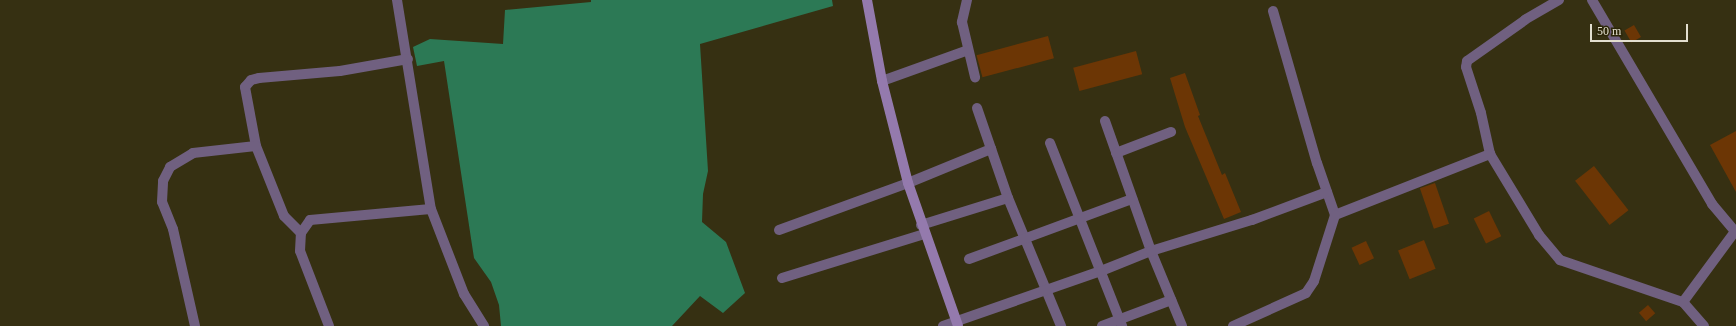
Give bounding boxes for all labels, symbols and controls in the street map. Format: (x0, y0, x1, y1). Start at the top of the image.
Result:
scale bar (1592, 16, 1690, 42)
text: 50 m (1597, 24, 1621, 38)

